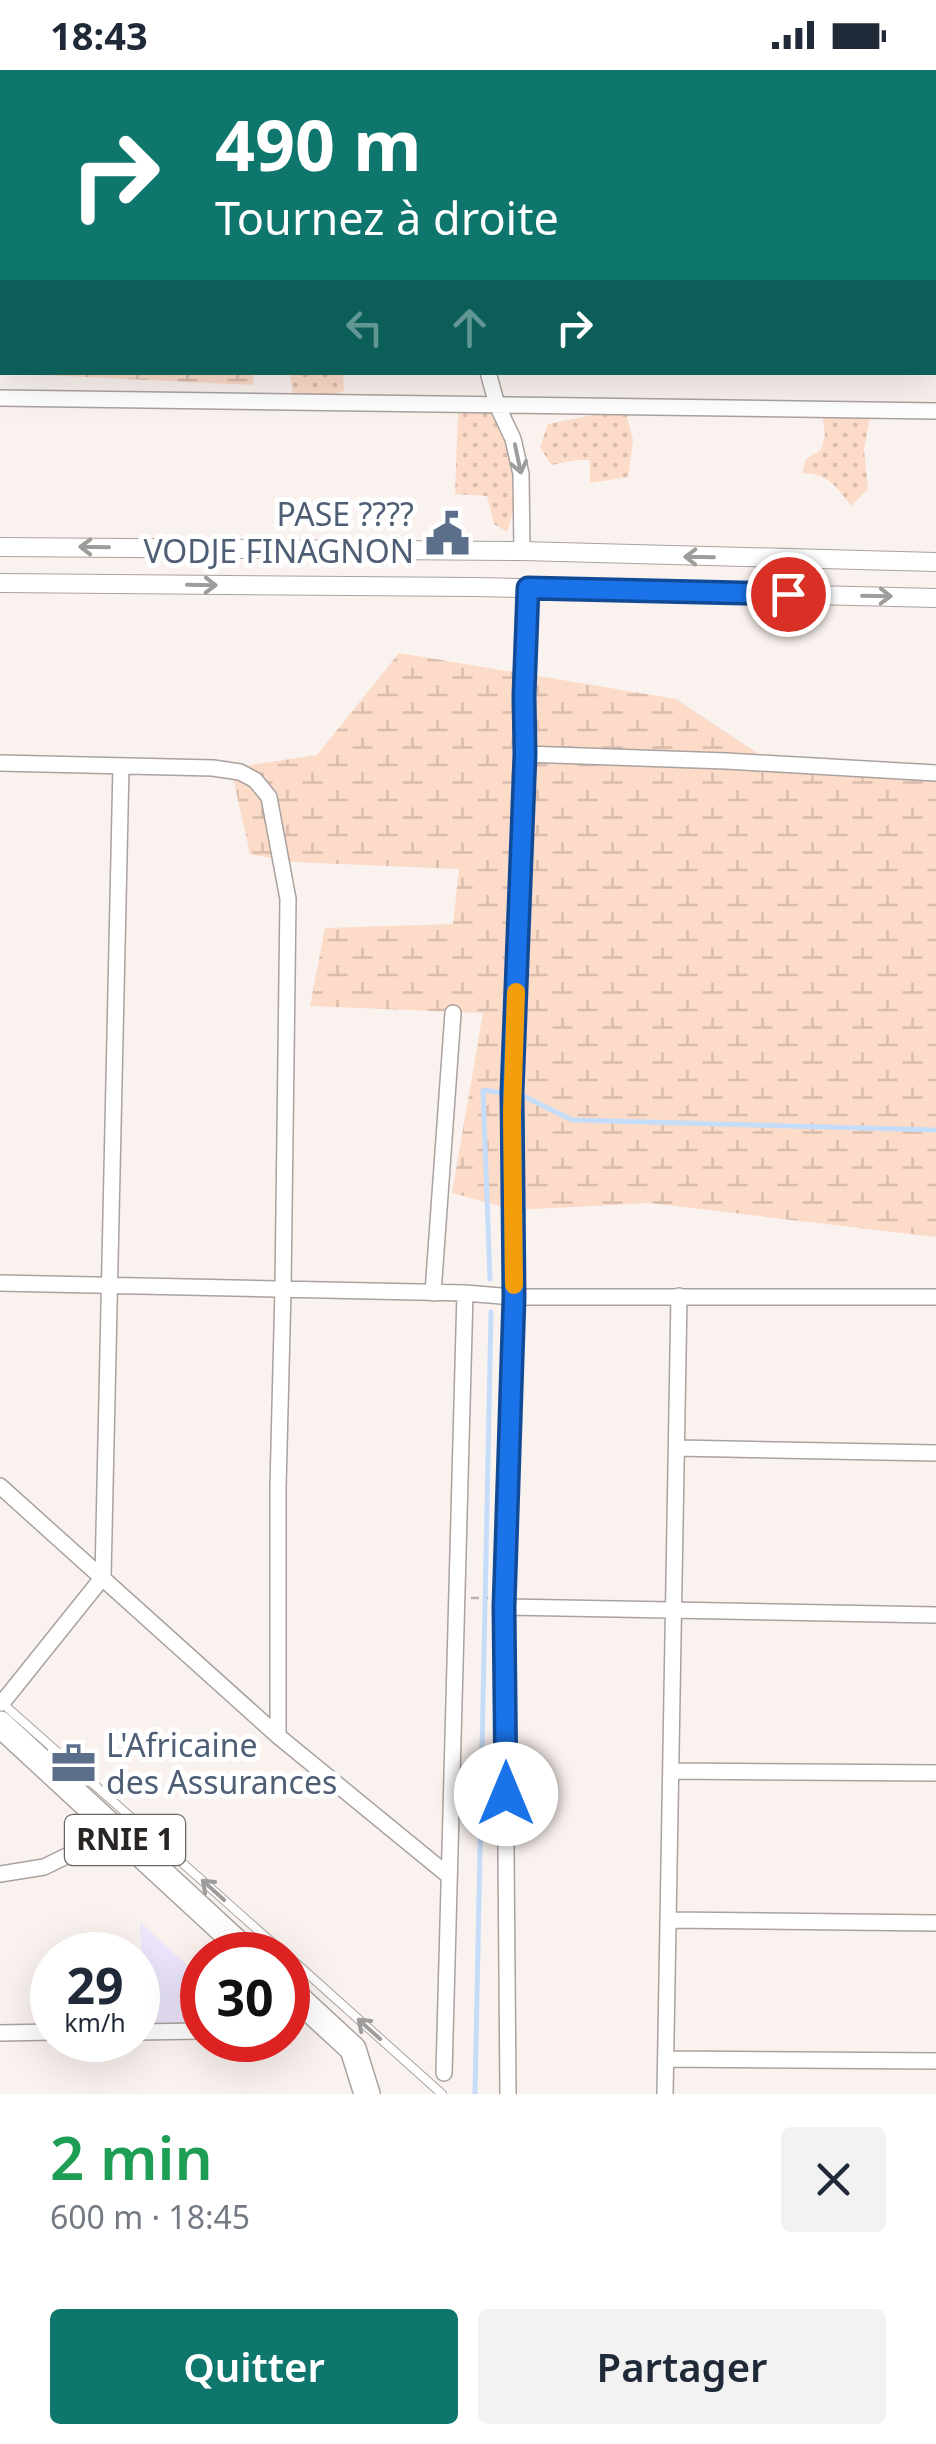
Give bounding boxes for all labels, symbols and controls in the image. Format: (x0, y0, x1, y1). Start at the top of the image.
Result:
text: 18:43 (50, 9, 148, 61)
text: 490 m (215, 96, 422, 192)
icon: right (50, 110, 180, 240)
text: Tournez à droite (215, 187, 559, 248)
icon: left (337, 300, 392, 355)
icon: ahead (442, 300, 497, 355)
icon: right (547, 300, 602, 355)
one-way arrow (509, 443, 528, 475)
place label: PASE ???? VODJE FINAGNON (143, 492, 414, 572)
public building icon: PASE ???? VODJE FINAGNON (423, 509, 471, 557)
one-way arrow (78, 538, 110, 557)
one-way arrow (683, 547, 715, 566)
pin (746, 552, 831, 637)
icon: arrive (761, 567, 816, 622)
one-way arrow (186, 576, 218, 594)
one-way arrow (861, 587, 893, 606)
place label: L'Africaine des Assurances (106, 1723, 337, 1803)
office icon: L'Africaine des Assurances (49, 1740, 97, 1788)
position arrow (454, 1742, 558, 1846)
road number: RNIE 1 (65, 1815, 185, 1865)
one-way arrow (201, 1879, 226, 1902)
speed limit sign: 30 (180, 1932, 310, 2062)
text: 29 (66, 1951, 124, 2019)
text: km/h (64, 2005, 126, 2039)
one-way arrow (357, 2019, 383, 2041)
text: 2 min (50, 2116, 213, 2198)
button: close (781, 2127, 886, 2232)
text: 600 m · 18:45 (50, 2195, 250, 2238)
button: Quitter (50, 2309, 458, 2424)
button: Partager (478, 2309, 886, 2424)

